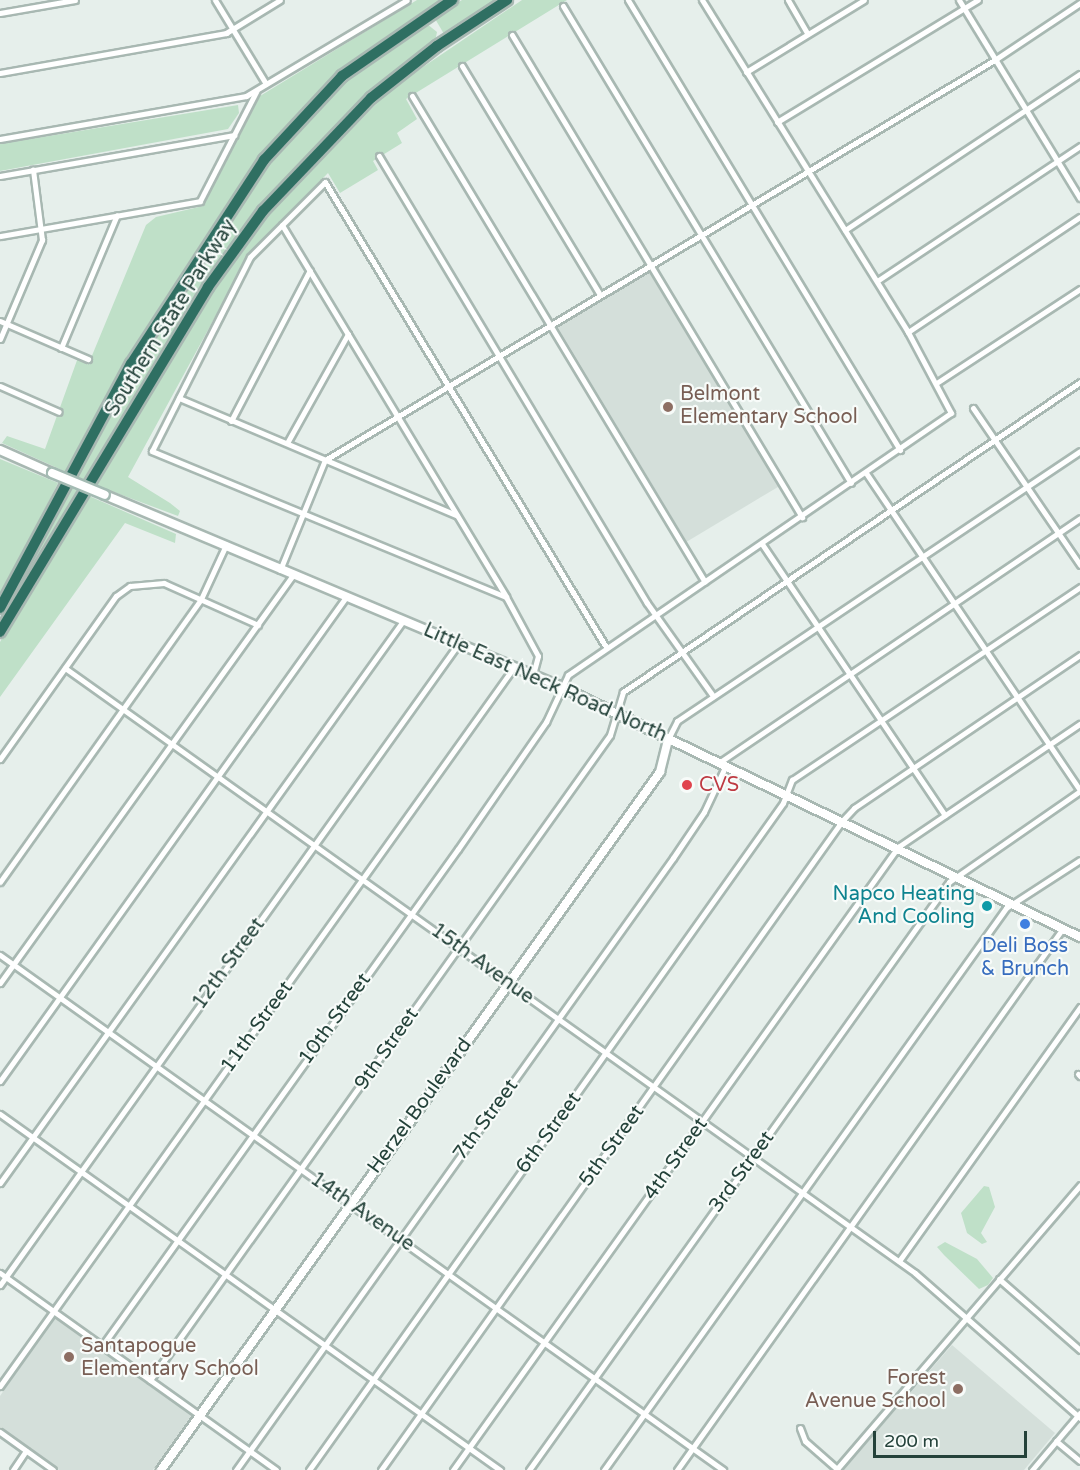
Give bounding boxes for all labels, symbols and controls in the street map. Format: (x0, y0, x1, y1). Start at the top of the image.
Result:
street label: Southern State Parkway (101, 215, 241, 421)
place label: Belmont Elementary School (680, 383, 858, 430)
marker: Belmont Elementary School (661, 400, 675, 414)
street label: Little East Neck Road North (419, 618, 671, 748)
place label: CVS (699, 773, 739, 797)
marker: CVS (680, 778, 694, 792)
place label: Napco Heating And Cooling (833, 882, 975, 929)
marker: Napco Heating And Cooling (980, 899, 994, 913)
street label: 12th Street (188, 914, 270, 1014)
marker: Deli Boss & Brunch (1018, 917, 1032, 931)
street label: 15th Avenue (426, 919, 538, 1009)
place label: Deli Boss & Brunch (981, 934, 1069, 981)
street label: 10th Street (294, 969, 376, 1069)
street label: 11th Street (216, 977, 298, 1077)
street label: 9th Street (350, 1003, 424, 1095)
street label: Herzel Boulevard (363, 1034, 477, 1178)
street label: 7th Street (448, 1075, 524, 1165)
street label: 6th Street (511, 1088, 587, 1178)
street label: 5th Street (574, 1101, 650, 1191)
street label: 4th Street (639, 1113, 713, 1205)
street label: 3rd Street (704, 1127, 780, 1217)
street label: 14th Avenue (305, 1167, 419, 1257)
place label: Santapogue Elementary School (81, 1334, 259, 1381)
marker: Santapogue Elementary School (62, 1350, 76, 1364)
place label: Forest Avenue School (805, 1366, 946, 1413)
marker: Forest Avenue School (951, 1382, 965, 1396)
scale bar (876, 1419, 1030, 1457)
text: 200 m (884, 1430, 939, 1452)

